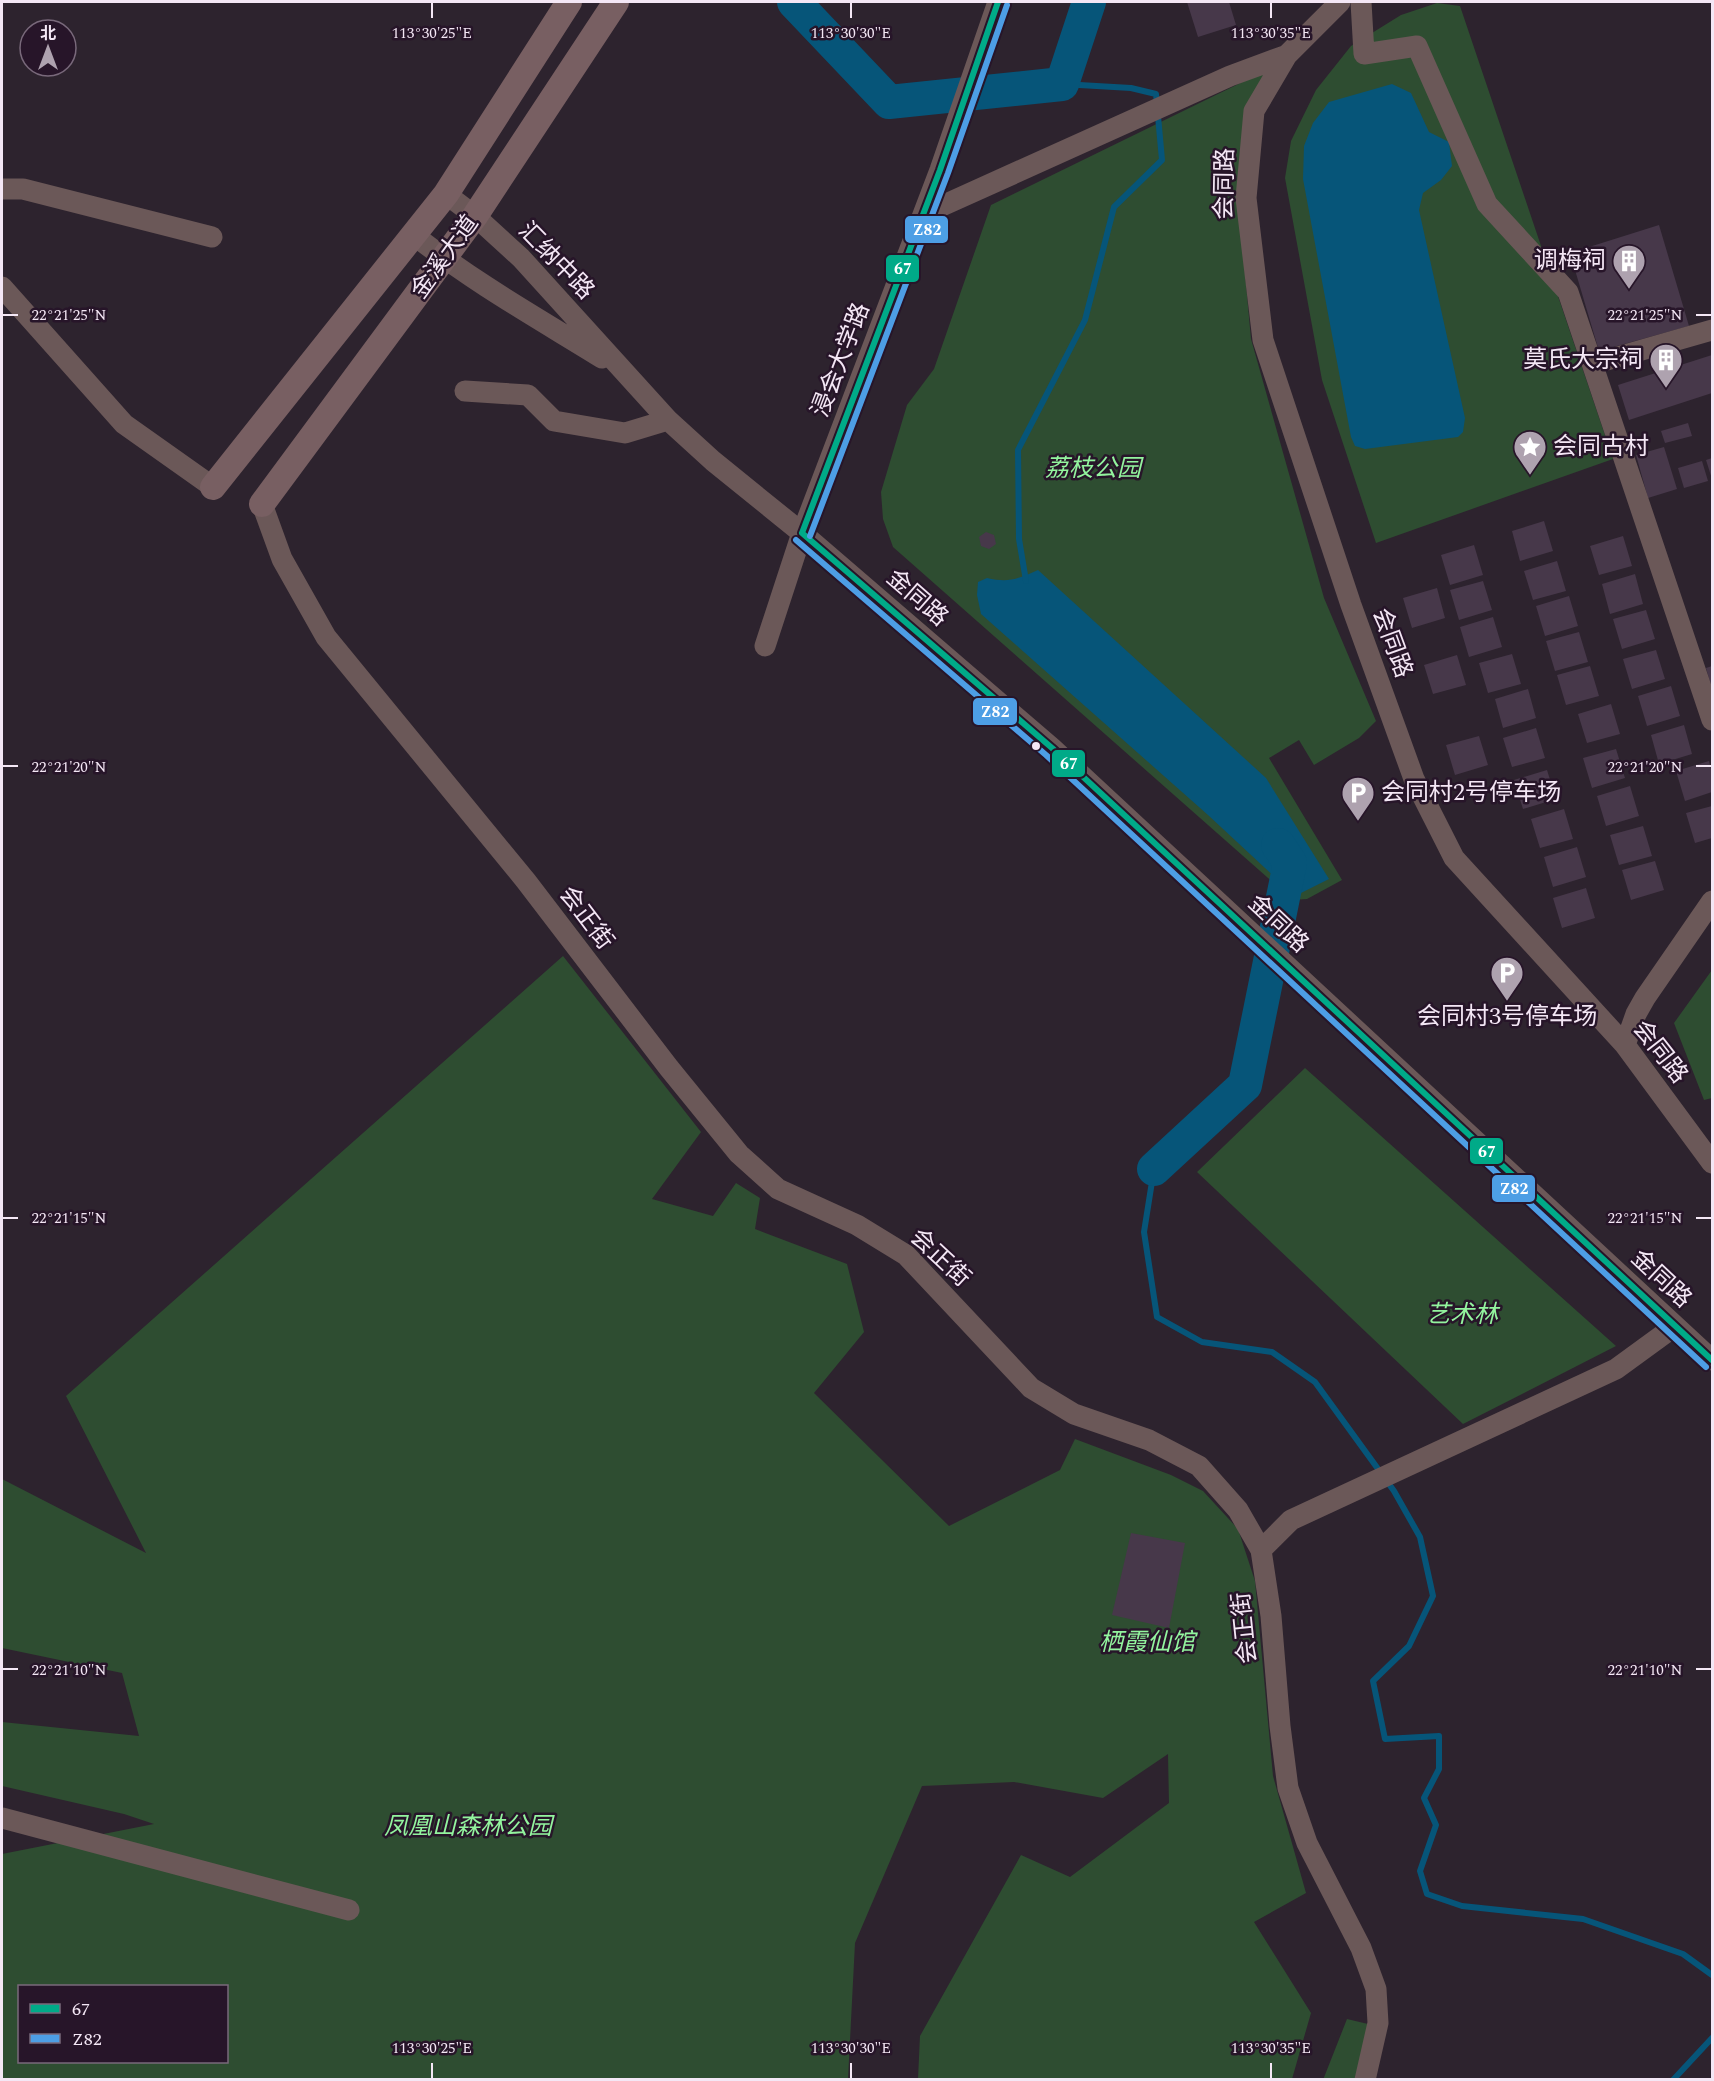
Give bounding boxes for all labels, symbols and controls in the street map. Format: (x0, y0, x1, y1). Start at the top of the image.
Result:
north arrow (18, 18, 78, 78)
text: 北 (40, 22, 56, 46)
text: 113°30'25"E (392, 22, 472, 45)
text: 113°30'30"E (811, 22, 891, 45)
text: 113°30'35"E (1231, 22, 1311, 45)
street label: 会同路 (1206, 148, 1244, 220)
street label: 金溪大道 (402, 208, 488, 306)
street label: 汇纳中路 (510, 214, 602, 308)
line badge: Z82 (904, 215, 949, 244)
text: Z82 (912, 218, 942, 242)
place label: 调梅祠 (1534, 243, 1606, 279)
building icon: 调梅祠 (1611, 243, 1647, 290)
line badge: 67 (885, 254, 920, 283)
text: 67 (894, 257, 912, 281)
street label: 浸会大学路 (803, 298, 879, 422)
text: 22°21'25"N (32, 304, 107, 327)
text: 22°21'25"N (1608, 304, 1683, 327)
place label: 莫氏大宗祠 (1523, 342, 1643, 378)
building icon: 莫氏大宗祠 (1648, 342, 1684, 389)
place icon: 会同古村 (1512, 429, 1548, 476)
place label: 会同古村 (1553, 429, 1649, 465)
park label: 荔枝公园 (1045, 451, 1144, 487)
street label: 金同路 (878, 561, 956, 635)
street label: 会同路 (1363, 603, 1421, 683)
line badge: Z82 (972, 697, 1018, 726)
text: Z82 (980, 700, 1010, 724)
unlabelled marker (1030, 740, 1042, 752)
line badge: 67 (1051, 749, 1086, 778)
text: 67 (1060, 752, 1078, 776)
text: 22°21'20"N (32, 756, 107, 779)
text: 22°21'20"N (1608, 756, 1683, 779)
parking icon: 会同村2号停车场 (1340, 775, 1376, 822)
place label: 会同村2号停车场 (1381, 775, 1561, 811)
street label: 会正街 (550, 878, 622, 958)
street label: 金同路 (1239, 886, 1317, 962)
parking icon: 会同村3号停车场 (1489, 955, 1525, 1002)
place label: 会同村3号停车场 (1417, 999, 1597, 1035)
street label: 会同路 (1624, 1013, 1696, 1091)
line badge: 67 (1469, 1137, 1504, 1165)
text: 67 (1478, 1140, 1496, 1164)
line badge: Z82 (1491, 1174, 1536, 1203)
text: Z82 (1499, 1177, 1529, 1201)
text: 22°21'15"N (32, 1207, 107, 1230)
text: 22°21'15"N (1608, 1207, 1683, 1230)
street label: 会正街 (901, 1220, 979, 1296)
street label: 金同路 (1622, 1241, 1700, 1317)
park label: 艺术林 (1426, 1297, 1501, 1333)
street label: 会正街 (1223, 1590, 1267, 1666)
park label: 栖霞仙馆 (1099, 1625, 1198, 1661)
text: 22°21'10"N (32, 1659, 107, 1682)
text: 22°21'10"N (1608, 1659, 1683, 1682)
park label: 凤凰山森林公园 (384, 1809, 555, 1845)
legend (18, 1985, 228, 2063)
text: 67 (72, 1996, 90, 2023)
text: Z82 (72, 2026, 102, 2053)
text: 113°30'25"E (392, 2037, 472, 2060)
text: 113°30'30"E (811, 2037, 891, 2060)
text: 113°30'35"E (1231, 2037, 1311, 2060)

